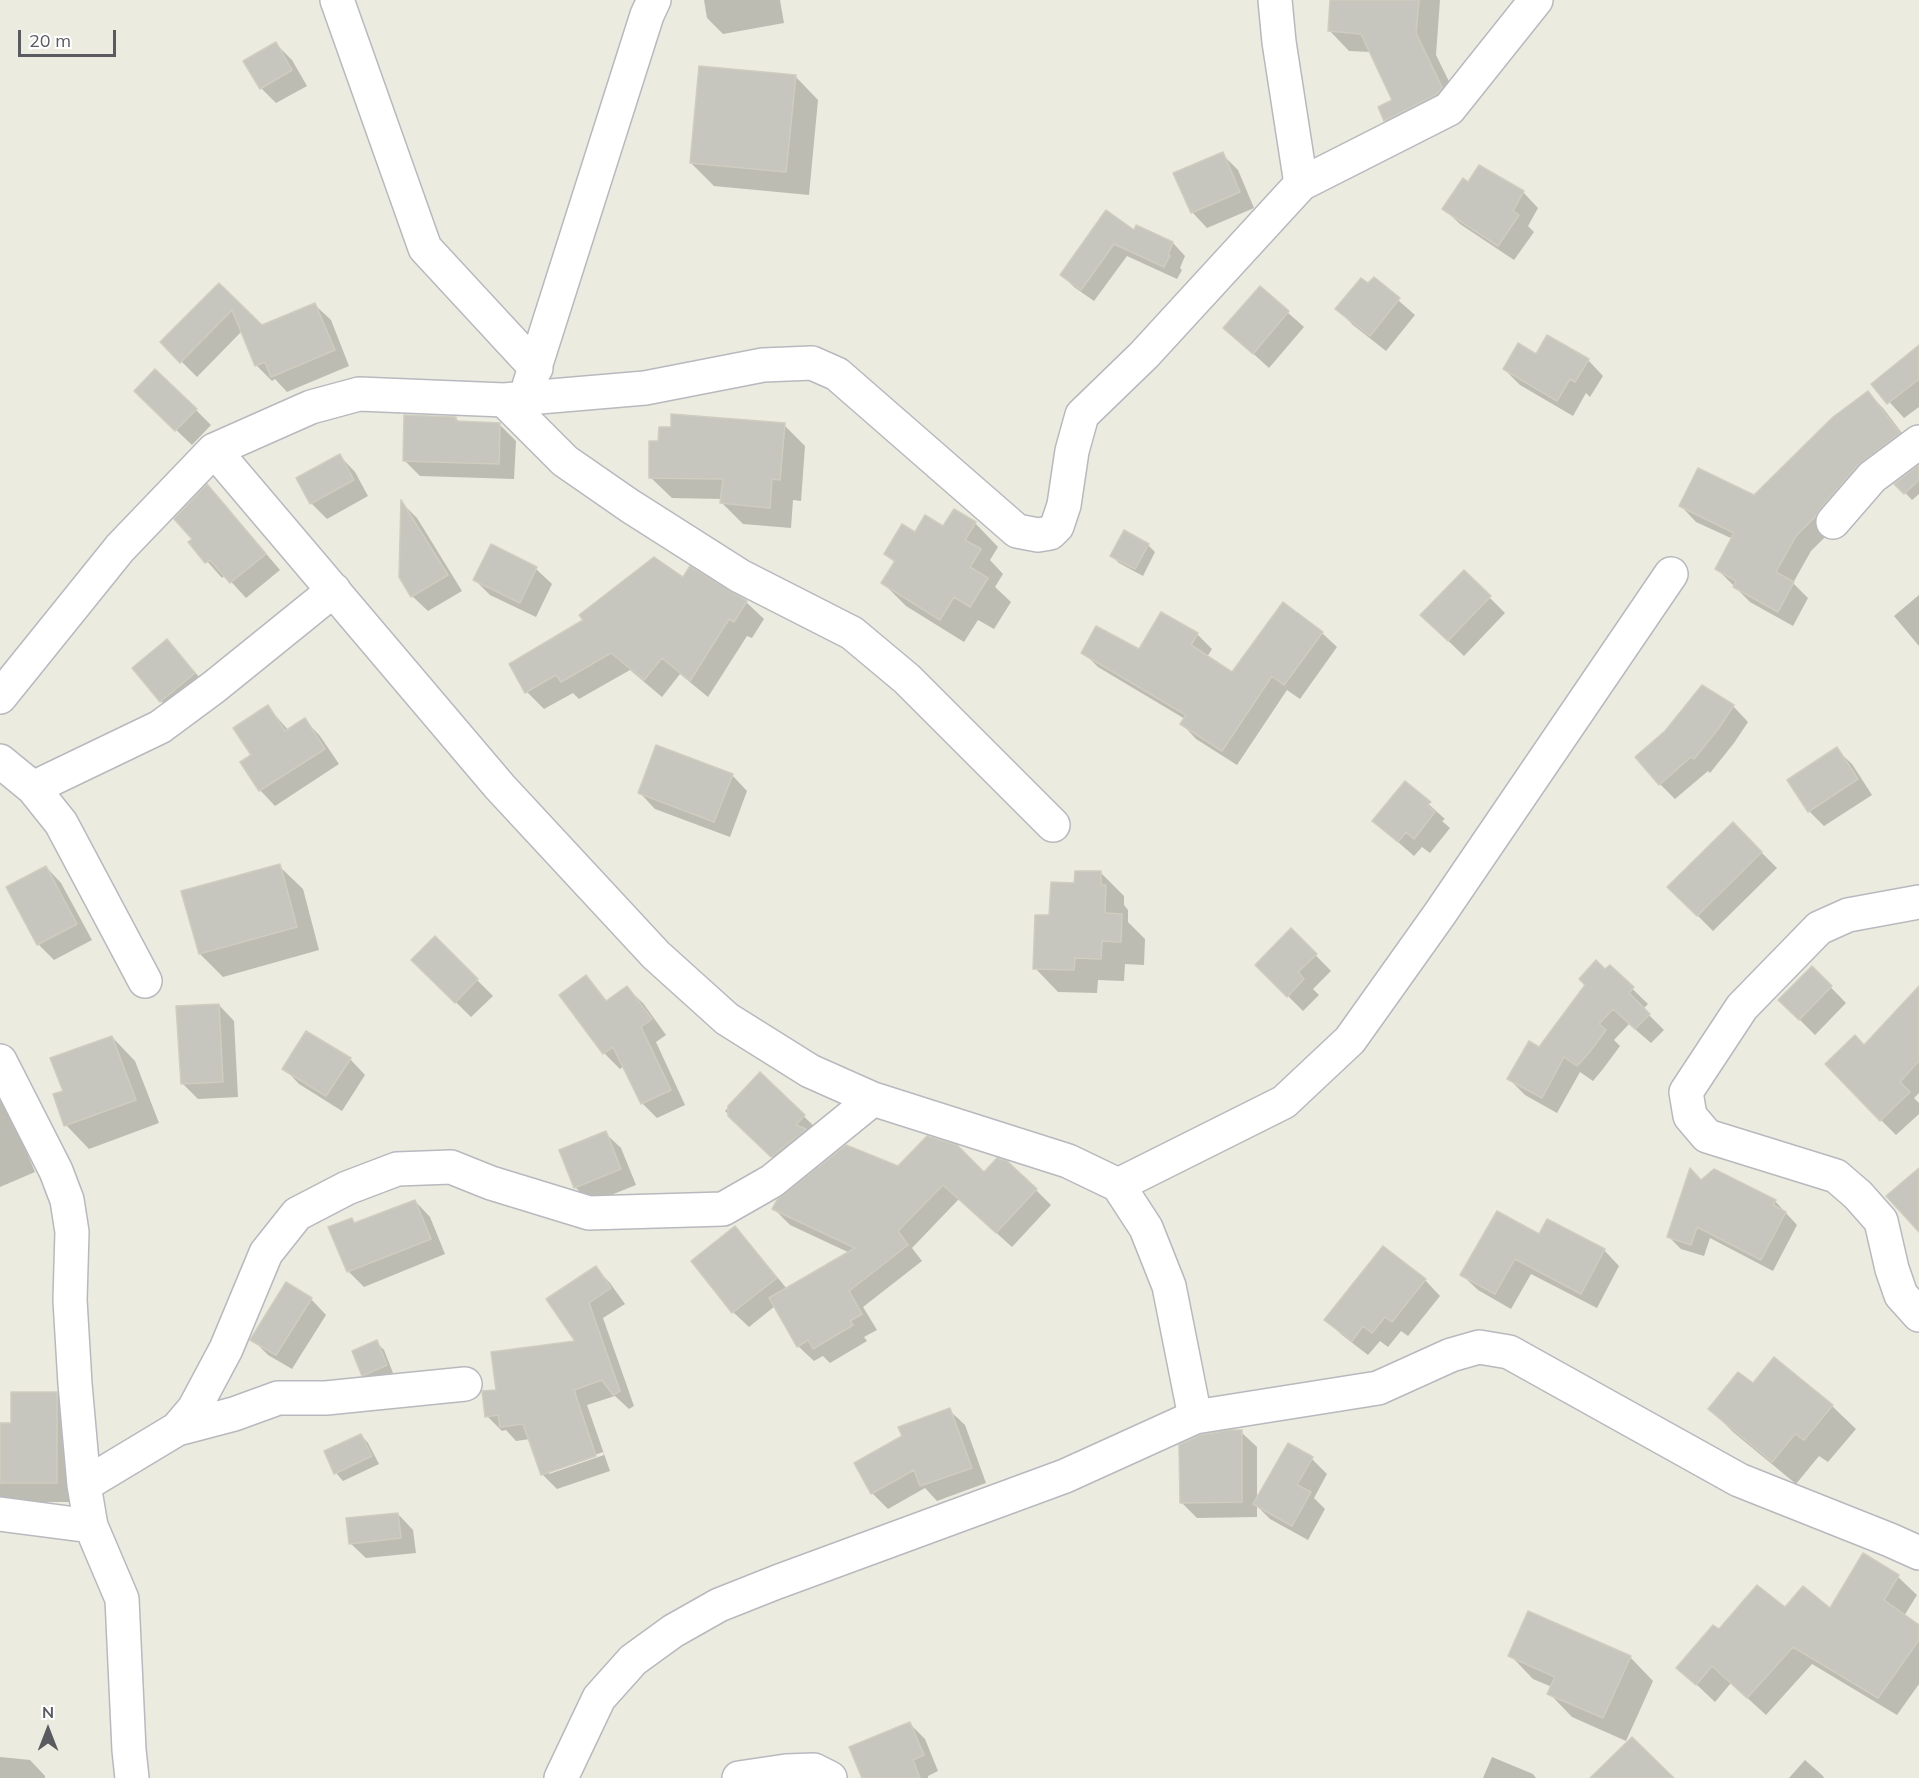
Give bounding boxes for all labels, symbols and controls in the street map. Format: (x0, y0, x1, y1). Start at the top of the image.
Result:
scale bar (21, 18, 118, 56)
text: 20 m (29, 29, 71, 52)
north arrow (18, 1700, 78, 1760)
text: N (42, 1702, 54, 1722)

